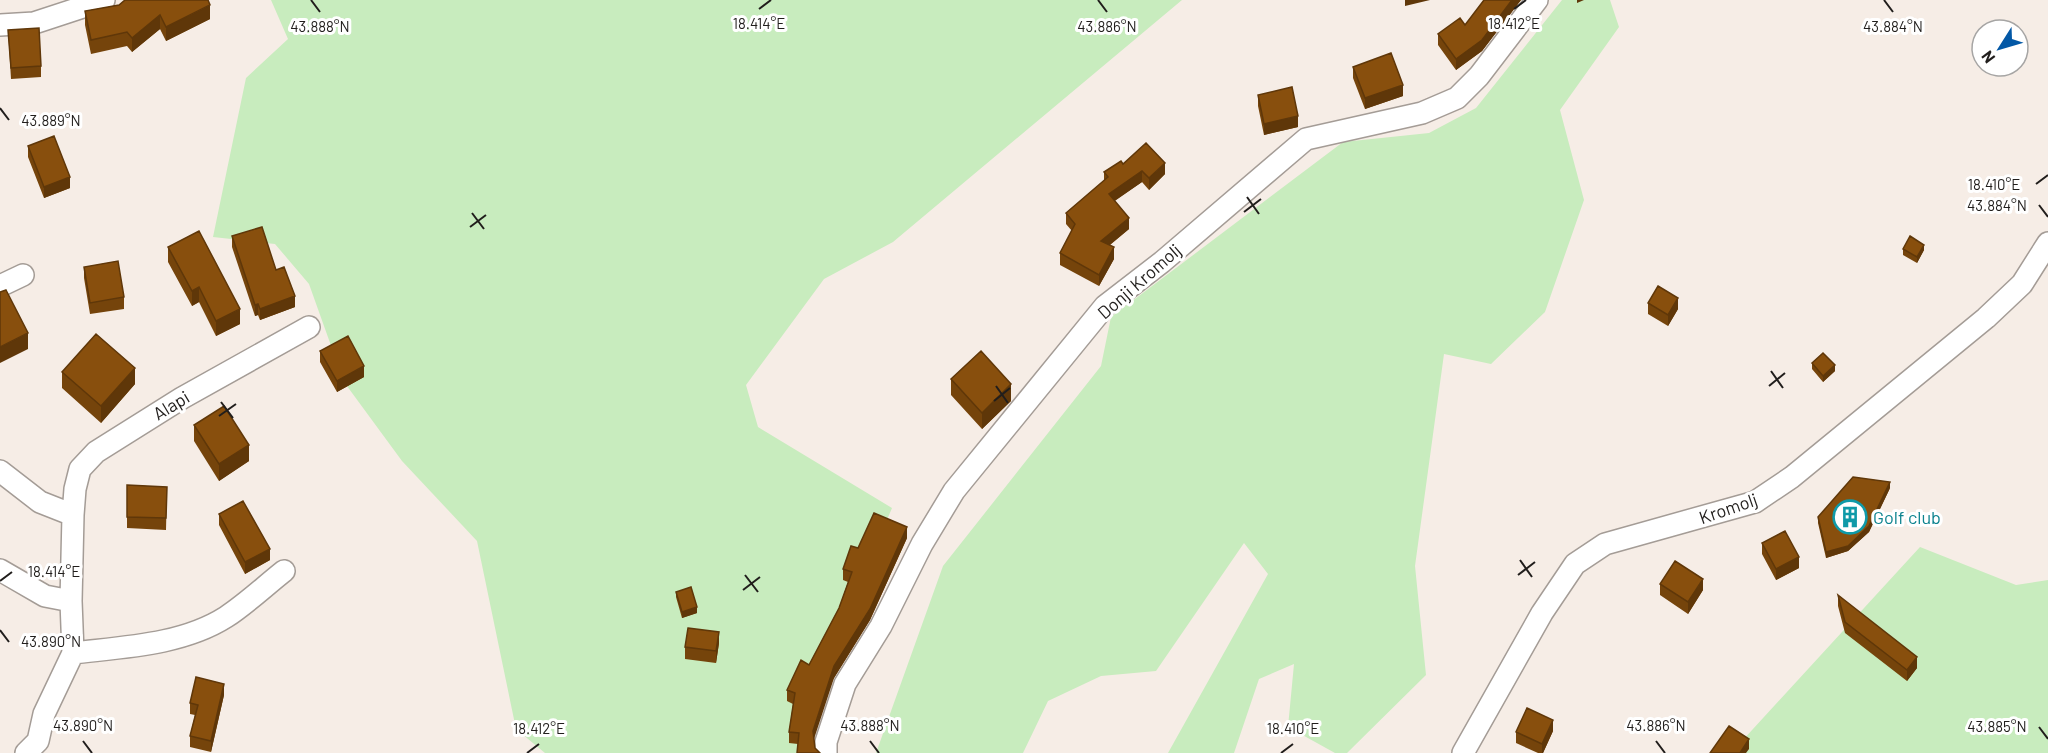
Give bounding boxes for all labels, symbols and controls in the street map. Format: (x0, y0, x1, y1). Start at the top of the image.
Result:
text: 18.414°E (733, 14, 785, 32)
text: 18.412°E (1488, 14, 1540, 32)
text: 43.888°N (290, 17, 350, 35)
text: 43.886°N (1077, 17, 1137, 35)
text: 43.884°N (1863, 17, 1923, 35)
north arrow (1970, 18, 2030, 78)
text: N (1977, 47, 1998, 67)
text: 43.889°N (21, 111, 81, 129)
text: 18.410°E (1968, 175, 2020, 193)
text: 43.884°N (1967, 196, 2027, 214)
street label: Donji Kromolj (1093, 239, 1185, 323)
street label: Alapi (149, 386, 193, 424)
street label: Kromolj (1696, 488, 1760, 528)
building icon: Golf club (1832, 499, 1868, 535)
place label: Golf club (1873, 506, 1941, 528)
text: 18.414°E (28, 562, 80, 580)
text: 43.890°N (21, 632, 81, 650)
text: 43.890°N (53, 716, 113, 734)
text: 43.888°N (840, 716, 900, 734)
text: 43.886°N (1626, 716, 1686, 734)
text: 43.885°N (1967, 717, 2027, 735)
text: 18.412°E (513, 719, 565, 737)
text: 18.410°E (1267, 719, 1319, 737)

